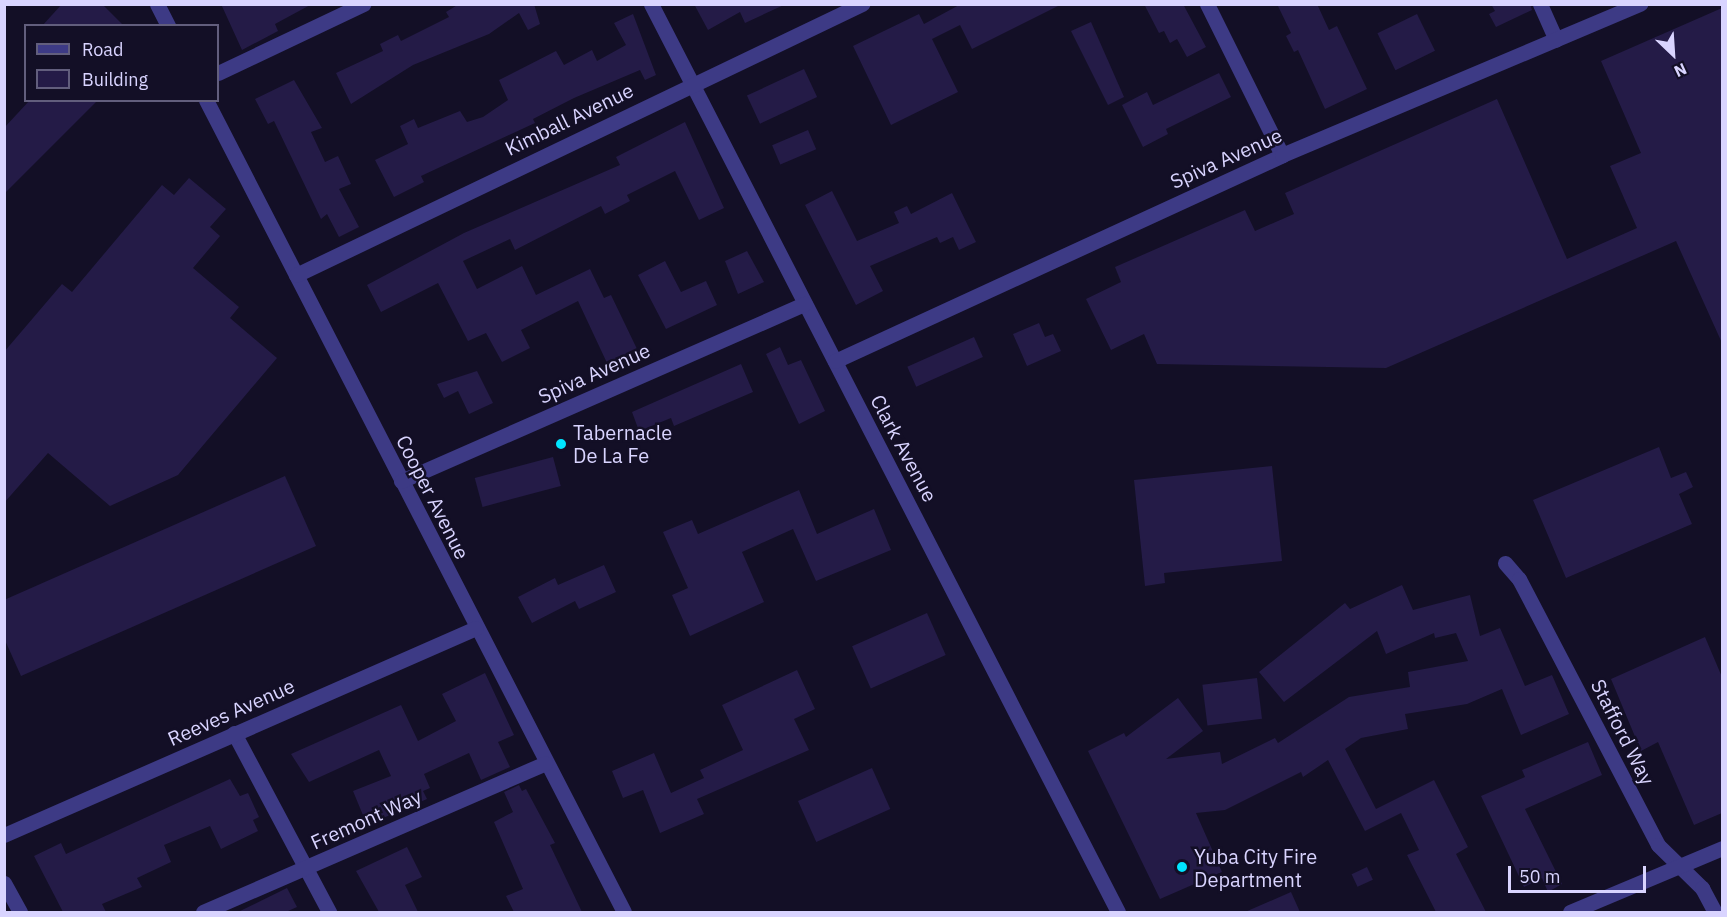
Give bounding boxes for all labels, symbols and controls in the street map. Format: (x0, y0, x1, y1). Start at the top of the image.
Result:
legend (24, 24, 219, 102)
north arrow (1643, 24, 1703, 84)
text: Road (82, 38, 123, 61)
text: N (1671, 59, 1690, 82)
text: Building (82, 68, 148, 91)
street label: Kimball Avenue (501, 78, 637, 160)
street label: Spiva Avenue (1166, 123, 1286, 193)
street label: Spiva Avenue (534, 338, 654, 408)
street label: Clark Avenue (866, 390, 942, 506)
place label: Tabernacle De La Fe (573, 420, 672, 467)
street label: Cooper Avenue (391, 431, 475, 563)
marker: Tabernacle De La Fe (554, 437, 568, 451)
street label: Reeves Avenue (164, 673, 298, 751)
street label: Stafford Way (1586, 675, 1660, 789)
street label: Fremont Way (307, 784, 425, 854)
place label: Yuba City Fire Department (1194, 844, 1317, 891)
scale bar (1511, 854, 1649, 892)
marker: Yuba City Fire Department (1175, 860, 1189, 874)
text: 50 m (1519, 865, 1561, 888)

